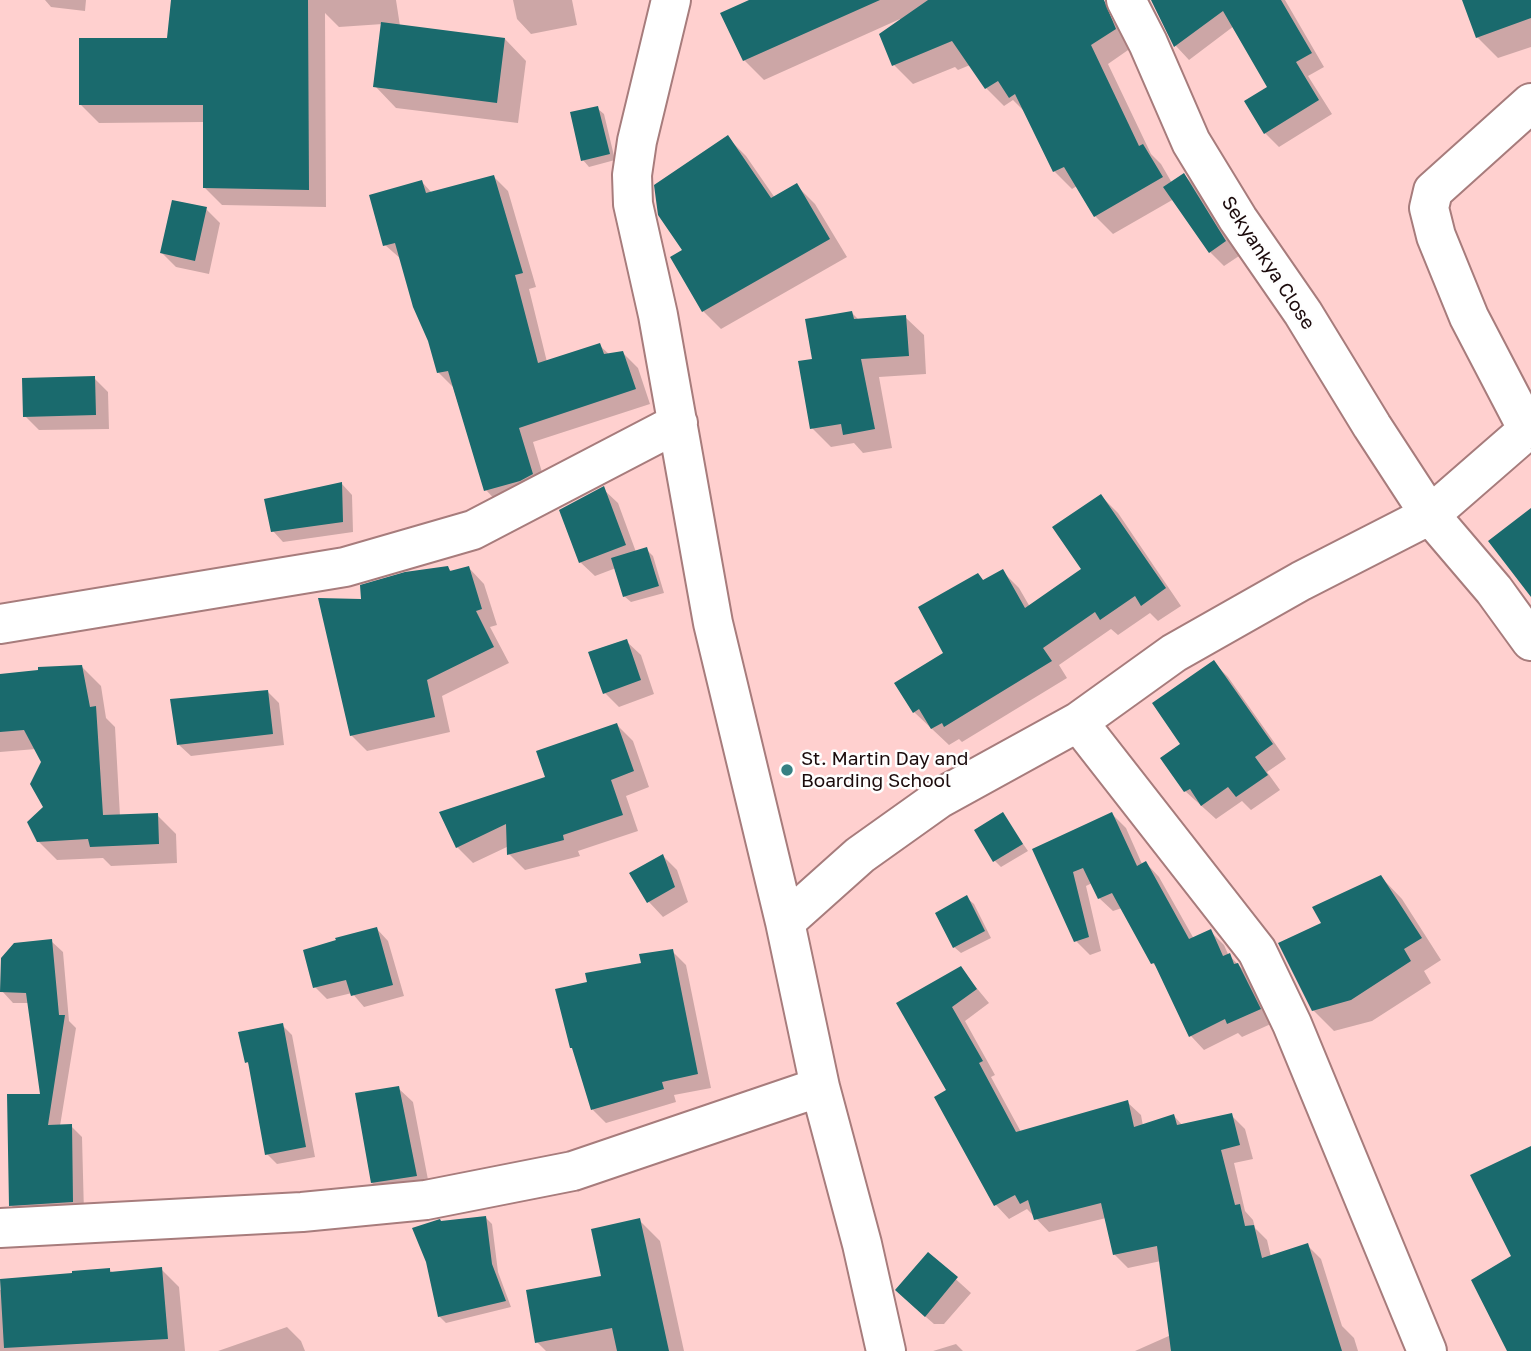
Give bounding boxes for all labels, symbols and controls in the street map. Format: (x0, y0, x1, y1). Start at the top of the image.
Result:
street label: Sekyankya Close (1216, 192, 1320, 334)
place label: St. Martin Day and Boarding School (801, 748, 969, 792)
marker: St. Martin Day and Boarding School (779, 762, 795, 778)

